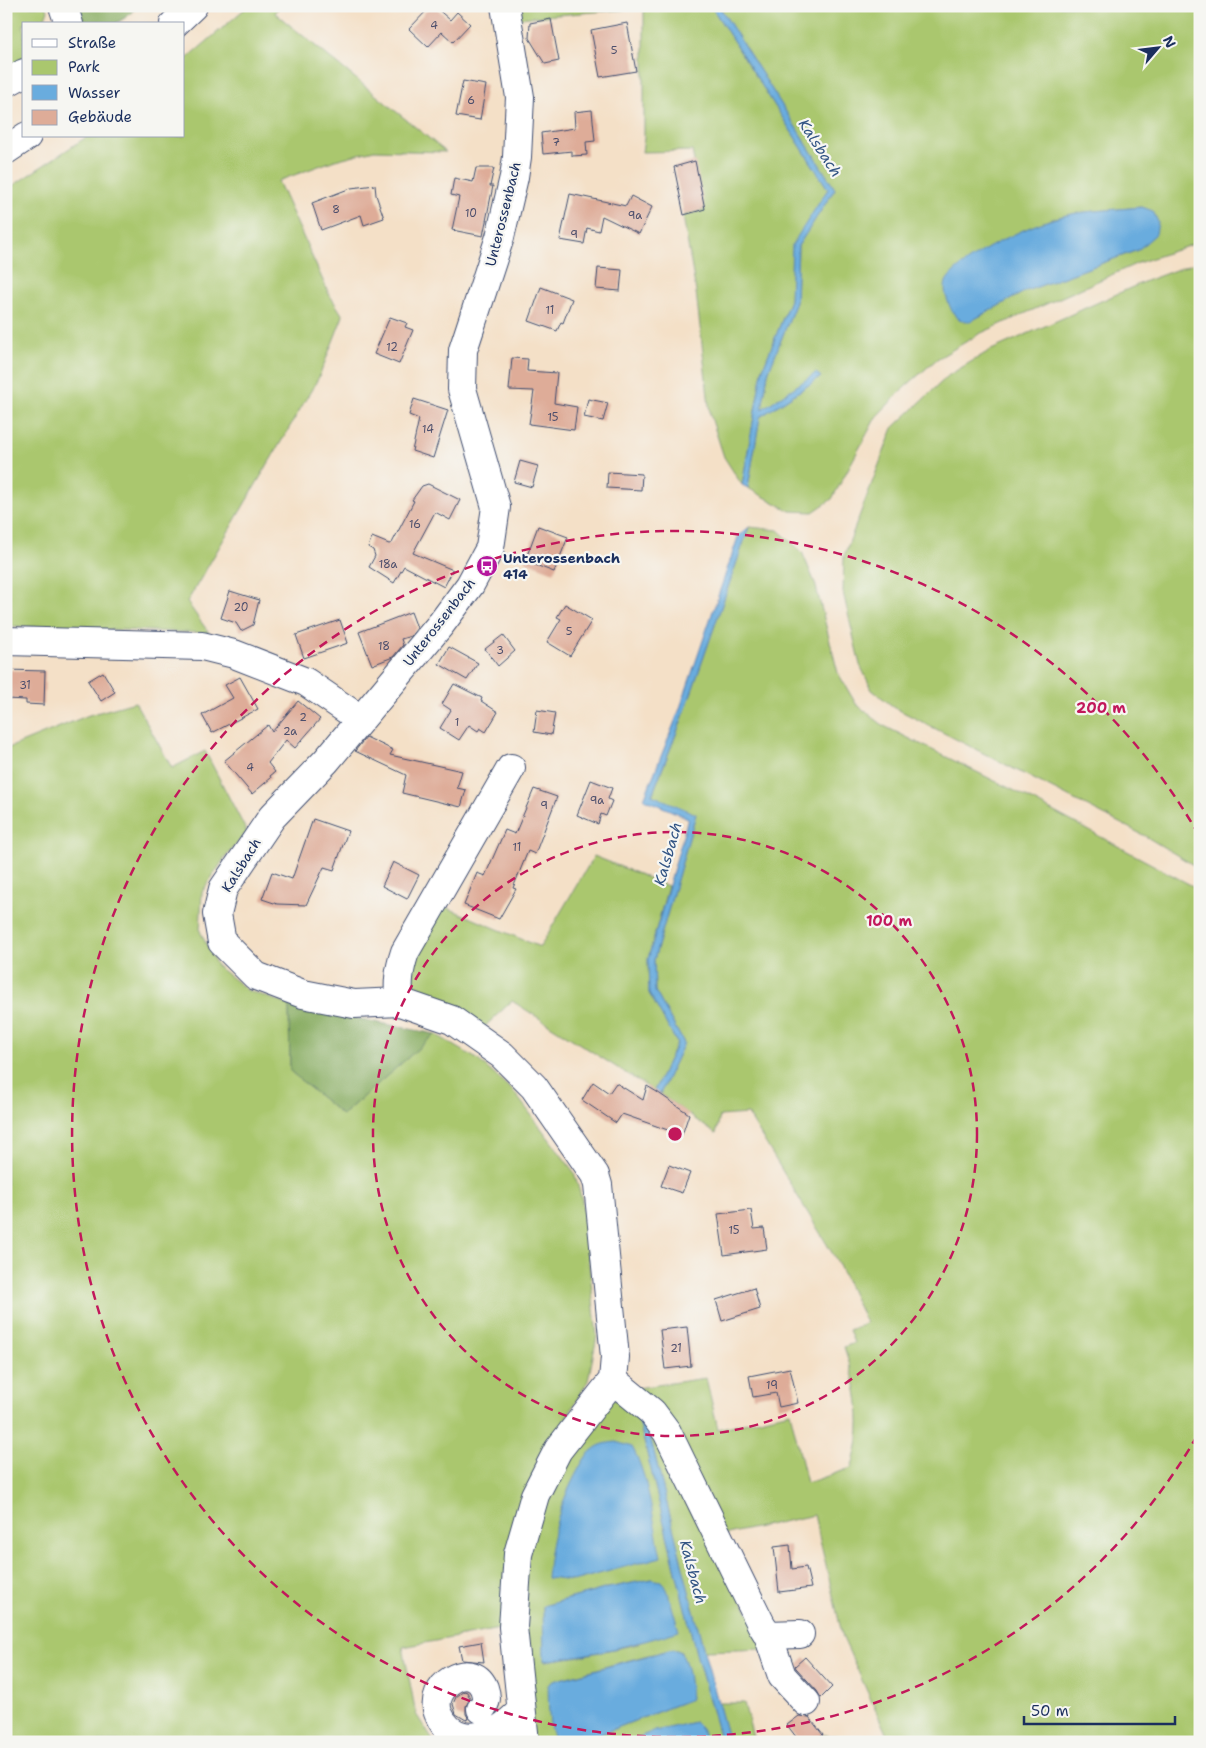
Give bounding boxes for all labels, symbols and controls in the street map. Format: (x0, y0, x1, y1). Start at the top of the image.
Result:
house number: 4 (430, 18, 438, 33)
legend (22, 22, 185, 138)
north arrow (1134, 22, 1184, 72)
text: Straße (68, 33, 116, 53)
text: N (1159, 33, 1180, 51)
house number: 5 (611, 43, 618, 58)
text: Park (68, 57, 100, 77)
text: Wasser (68, 83, 121, 103)
house number: 6 (467, 93, 475, 108)
text: Gebäude (68, 107, 132, 127)
water label: Kalsbach (794, 115, 846, 181)
house number: 7 (552, 135, 560, 150)
street label: Unterossenbach (481, 160, 525, 268)
house number: 8 (332, 202, 340, 217)
house number: 10 (465, 206, 477, 221)
house number: 9a (628, 208, 642, 223)
house number: 9 (570, 227, 578, 242)
house number: 11 (546, 303, 554, 318)
house number: 12 (386, 340, 398, 355)
house number: 15 (547, 410, 559, 425)
house number: 14 (422, 422, 434, 437)
house number: 16 (409, 517, 421, 532)
place label: Unterossenbach 414 (503, 549, 620, 583)
bus stop icon: Unterossenbach 414 (475, 554, 499, 578)
house number: 18a (379, 557, 397, 572)
street label: Unterossenbach (399, 574, 479, 670)
house number: 20 (233, 600, 249, 615)
house number: 5 (566, 624, 573, 639)
house number: 18 (378, 639, 390, 654)
house number: 3 (496, 643, 504, 658)
house number: 31 (19, 678, 31, 693)
text: 200 m (1076, 698, 1126, 718)
house number: 2 (299, 710, 307, 725)
house number: 1 (455, 715, 459, 730)
house number: 2a (283, 724, 297, 739)
house number: 4 (246, 760, 254, 775)
house number: 9a (590, 793, 604, 808)
house number: 9 (540, 798, 548, 813)
water label: Kalsbach (649, 820, 687, 888)
street label: Kalsbach (217, 835, 265, 895)
house number: 11 (513, 840, 521, 855)
text: 100 m (866, 911, 912, 931)
centre of rings (666, 1125, 684, 1143)
house number: 15 (728, 1223, 740, 1238)
house number: 21 (670, 1341, 682, 1356)
house number: 19 (766, 1378, 778, 1393)
water label: Kalsbach (675, 1538, 711, 1606)
scale bar (1024, 1693, 1175, 1725)
text: 50 m (1031, 1701, 1069, 1721)

